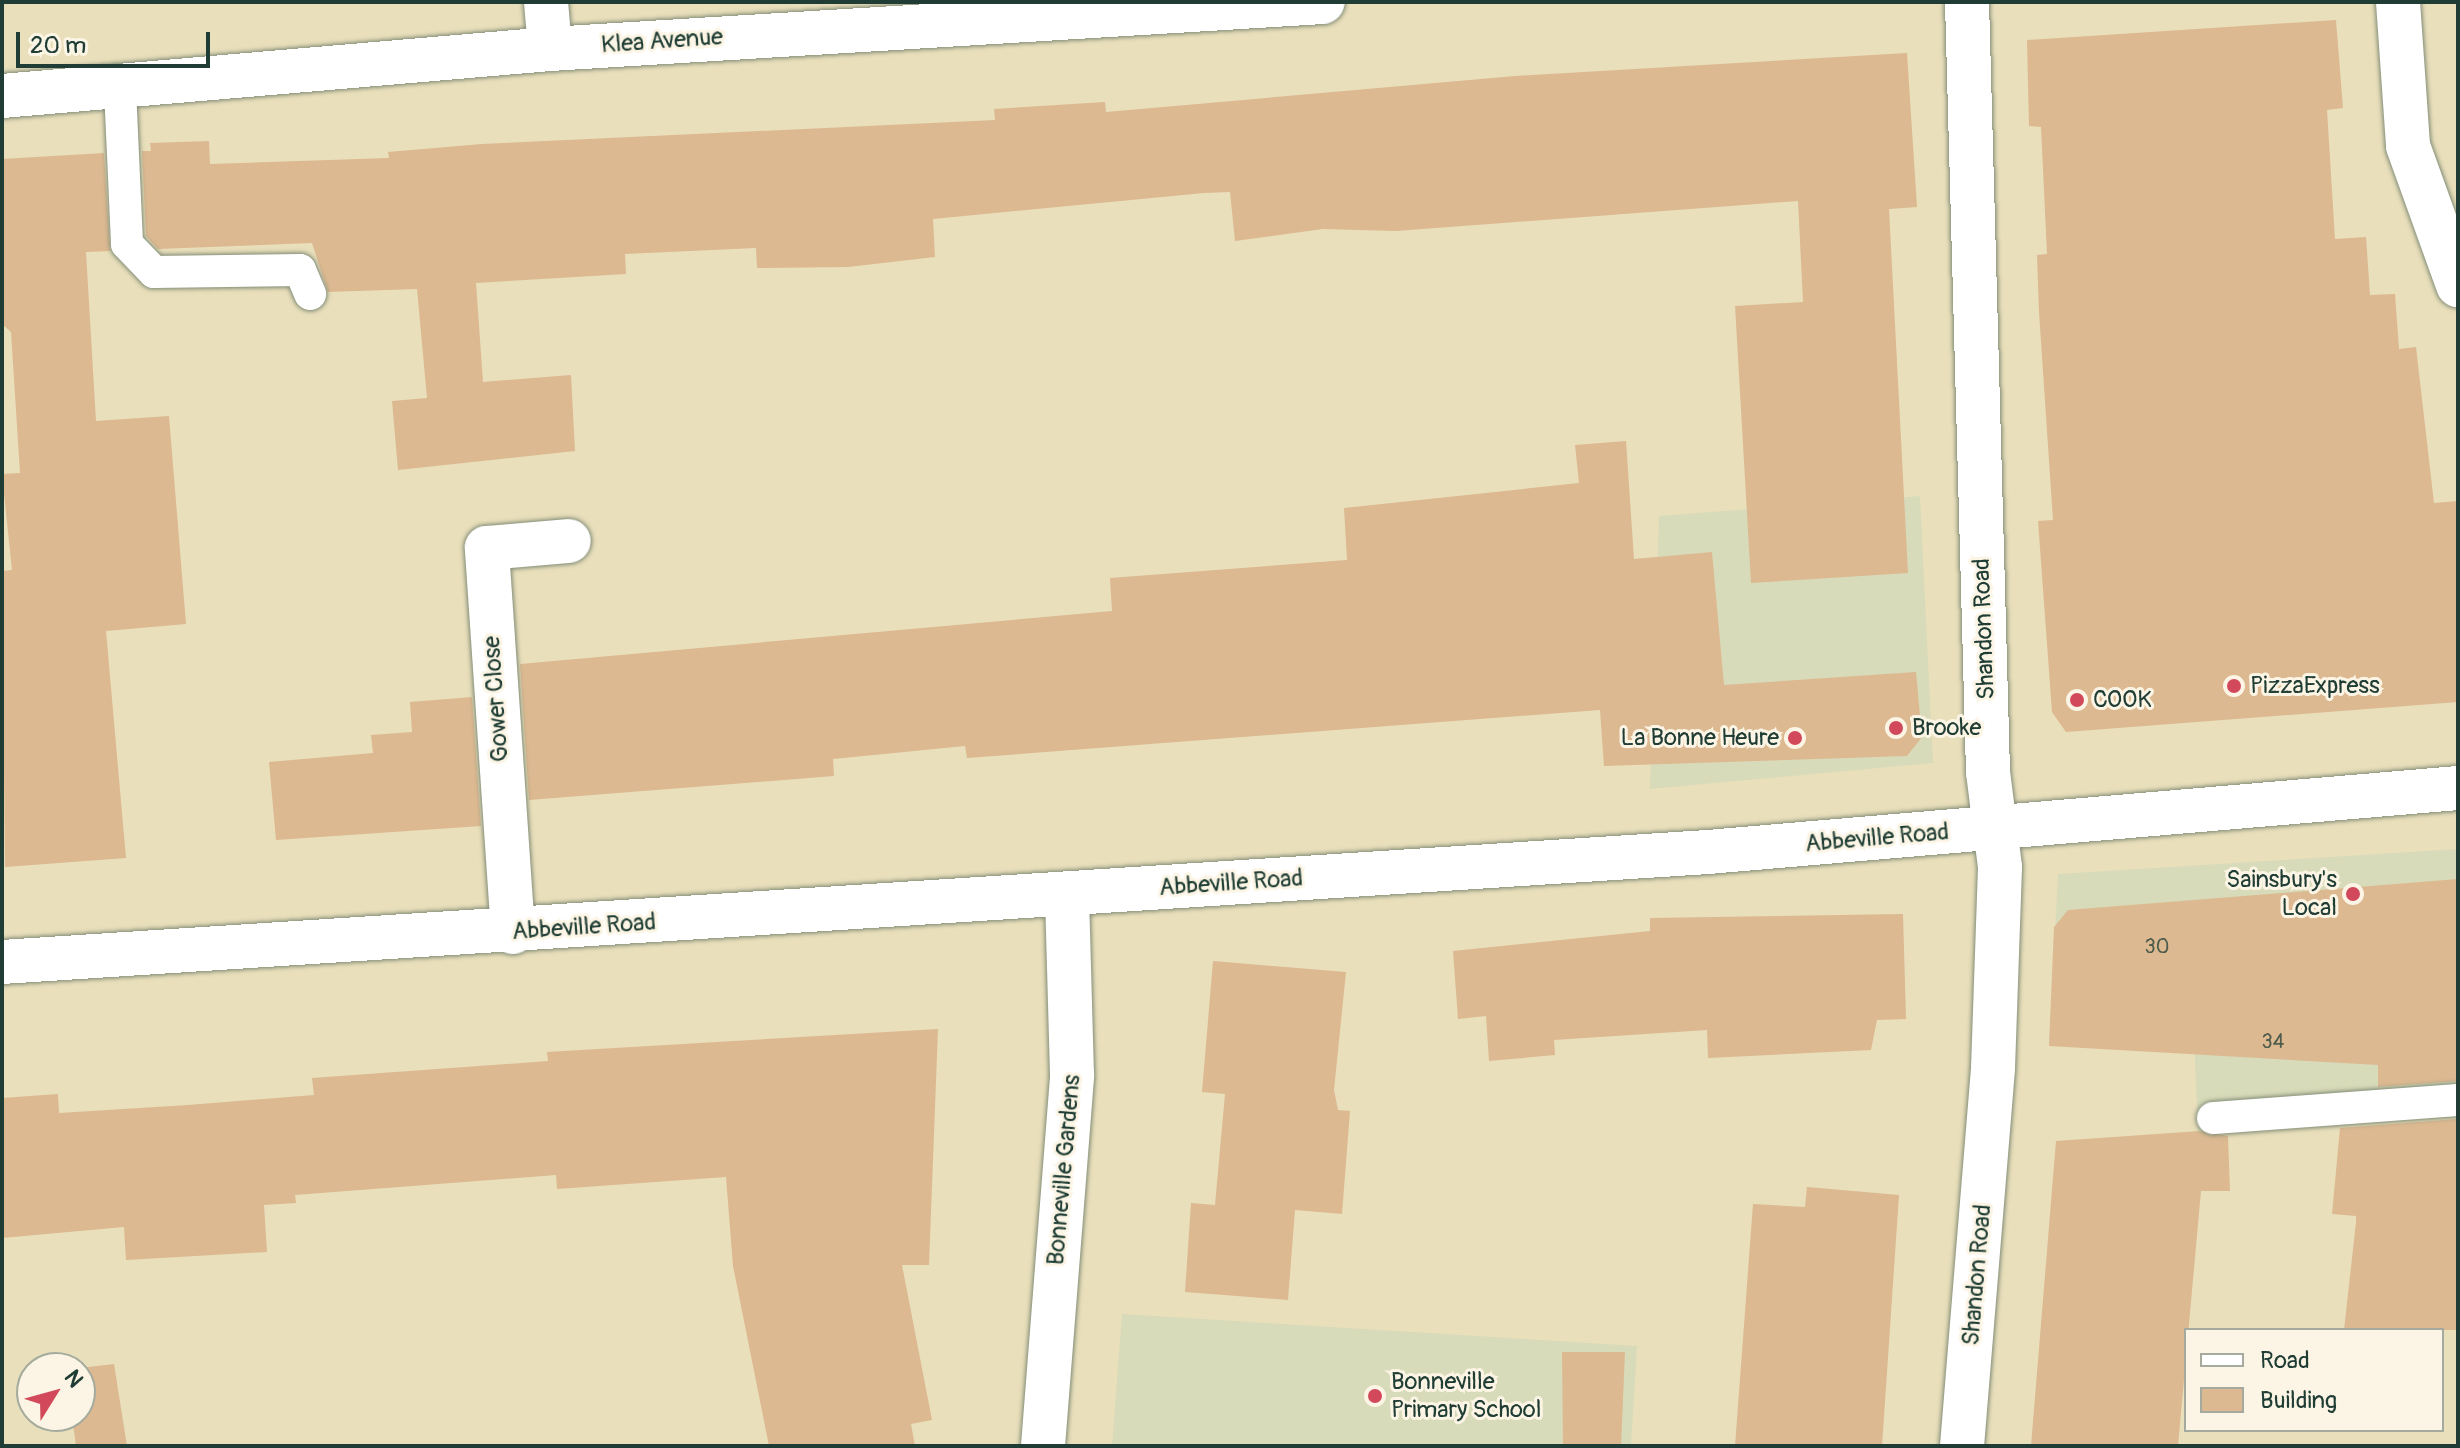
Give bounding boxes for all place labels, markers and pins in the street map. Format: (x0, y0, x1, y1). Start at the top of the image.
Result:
place label: PizzaExpress (2250, 672, 2380, 700)
marker: PizzaExpress (2225, 677, 2243, 695)
place label: COOK (2093, 686, 2152, 714)
marker: COOK (2068, 691, 2086, 709)
place label: Brooke (1912, 714, 1981, 742)
marker: Brooke (1887, 719, 1905, 737)
place label: La Bonne Heure (1621, 724, 1779, 752)
marker: La Bonne Heure (1786, 729, 1804, 747)
place label: Sainsbury's Local (2226, 866, 2337, 922)
marker: Sainsbury's Local (2344, 885, 2362, 903)
place label: Bonneville Primary School (1391, 1368, 1541, 1424)
marker: Bonneville Primary School (1366, 1387, 1384, 1405)

